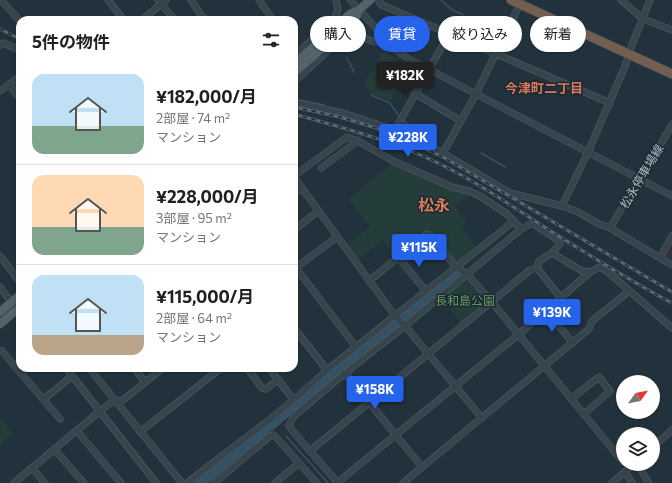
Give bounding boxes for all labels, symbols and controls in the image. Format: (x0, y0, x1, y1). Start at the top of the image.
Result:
chip: 購入 (310, 16, 366, 52)
chip: 賃貸 (374, 16, 430, 52)
chip: 絞り込み (438, 16, 522, 52)
chip: 新着 (530, 16, 586, 52)
icon: filters (260, 29, 282, 51)
text: 5件の物件 (32, 31, 110, 52)
pin: ¥182K (377, 62, 433, 96)
text: ¥182K (386, 67, 424, 83)
district label: 今津町二丁目 (505, 80, 583, 96)
text: ¥182,000/月 (156, 86, 257, 107)
icon: home (64, 90, 112, 138)
text: 2部屋 · 74 m² (156, 110, 230, 126)
pin: ¥228K (380, 124, 436, 158)
text: マンション (156, 129, 221, 145)
text: ¥228K (388, 129, 428, 145)
street label: 松永停車場線 (616, 142, 666, 210)
text: ¥228,000/月 (156, 186, 259, 207)
icon: home (64, 191, 112, 239)
district label: 松永 (418, 195, 450, 214)
text: 3部屋 · 95 m² (156, 210, 232, 226)
text: マンション (156, 229, 221, 245)
pin: ¥115K (391, 234, 447, 268)
text: ¥115K (401, 239, 437, 255)
text: ¥115,000/月 (156, 286, 254, 307)
icon: home (64, 291, 112, 339)
park label: 長和島公園 (435, 293, 495, 307)
pin: ¥139K (524, 299, 580, 333)
text: ¥139K (533, 304, 571, 320)
text: 2部屋 · 64 m² (156, 310, 232, 326)
text: マンション (156, 329, 221, 345)
north arrow (616, 375, 660, 419)
map controls (616, 375, 660, 471)
pin: ¥158K (347, 376, 403, 410)
text: ¥158K (356, 381, 394, 397)
button: layers (616, 427, 660, 471)

